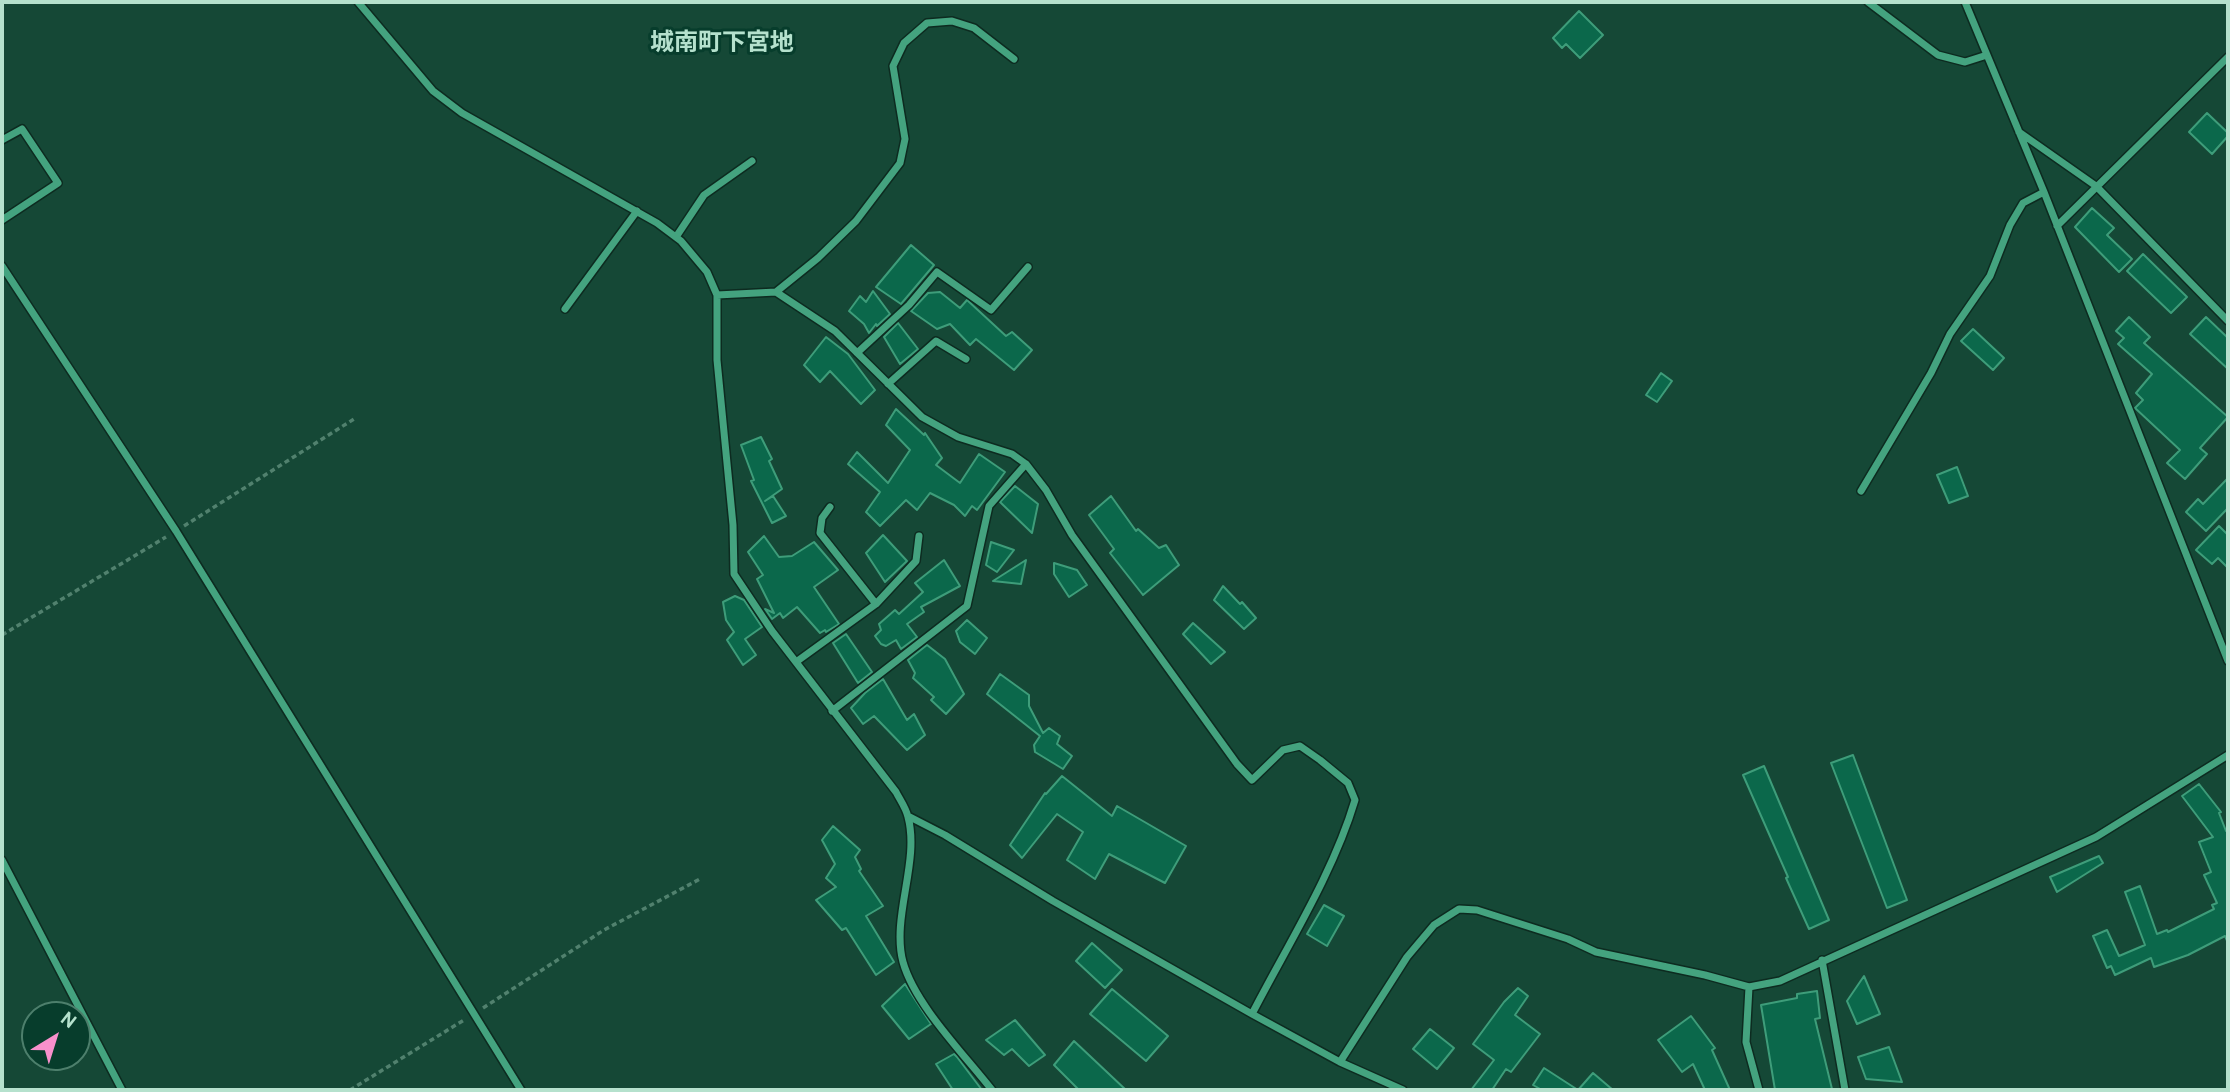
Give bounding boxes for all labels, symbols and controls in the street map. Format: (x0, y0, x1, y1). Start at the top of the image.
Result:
district label: 城南町下宮地 (650, 31, 794, 59)
north arrow (21, 1001, 91, 1071)
text: N (55, 1007, 80, 1035)

